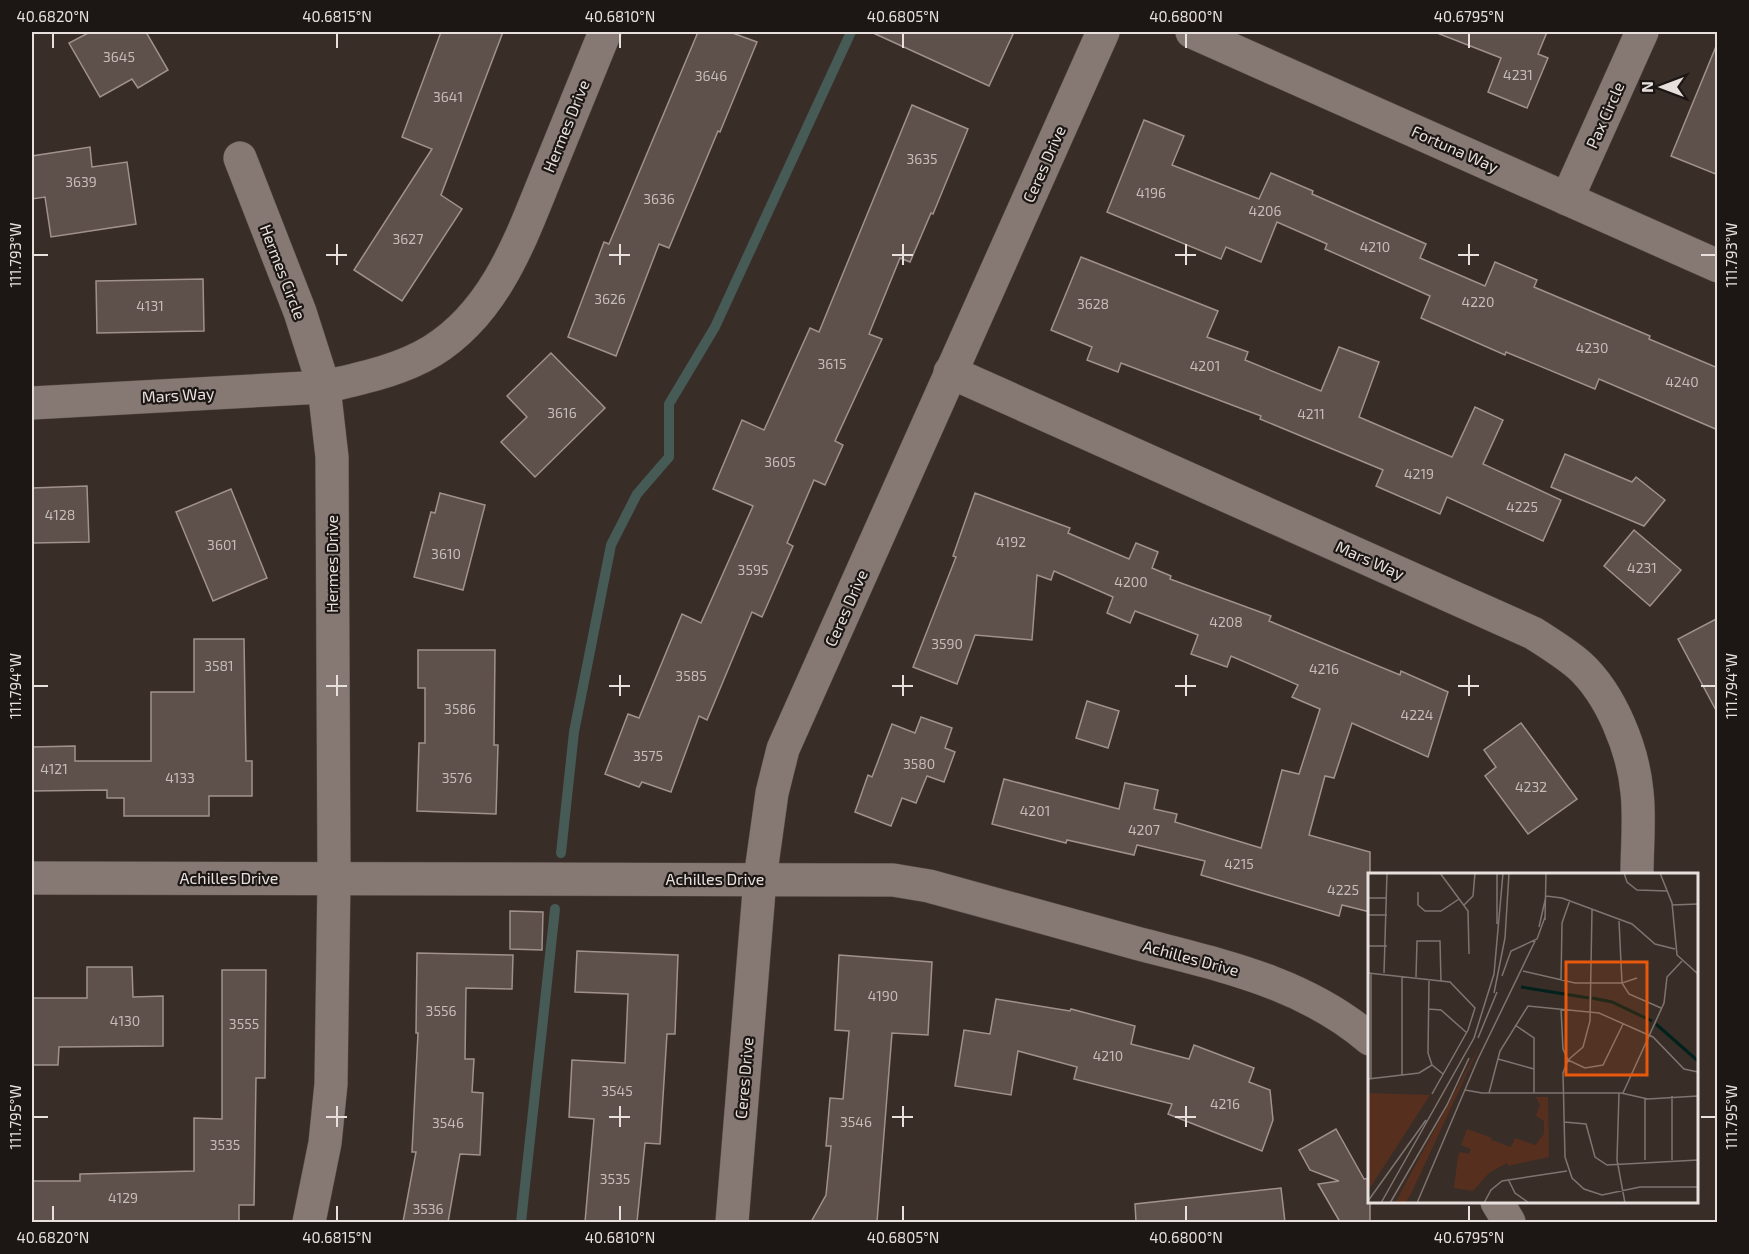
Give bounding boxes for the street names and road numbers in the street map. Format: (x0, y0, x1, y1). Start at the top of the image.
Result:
street label: Hermes Drive (538, 77, 593, 175)
street label: Pax Circle (1581, 79, 1628, 151)
street label: Fortuna Way (1409, 121, 1502, 176)
street label: Ceres Drive (1018, 122, 1069, 205)
street label: Hermes Circle (257, 222, 310, 322)
street label: Mars Way (141, 383, 215, 406)
street label: Hermes Drive (322, 515, 341, 613)
street label: Mars Way (1333, 536, 1408, 583)
street label: Ceres Drive (820, 566, 871, 649)
street label: Achilles Drive (180, 868, 278, 887)
street label: Achilles Drive (666, 869, 764, 888)
street label: Achilles Drive (1141, 936, 1241, 979)
street label: Ceres Drive (730, 1036, 757, 1120)

